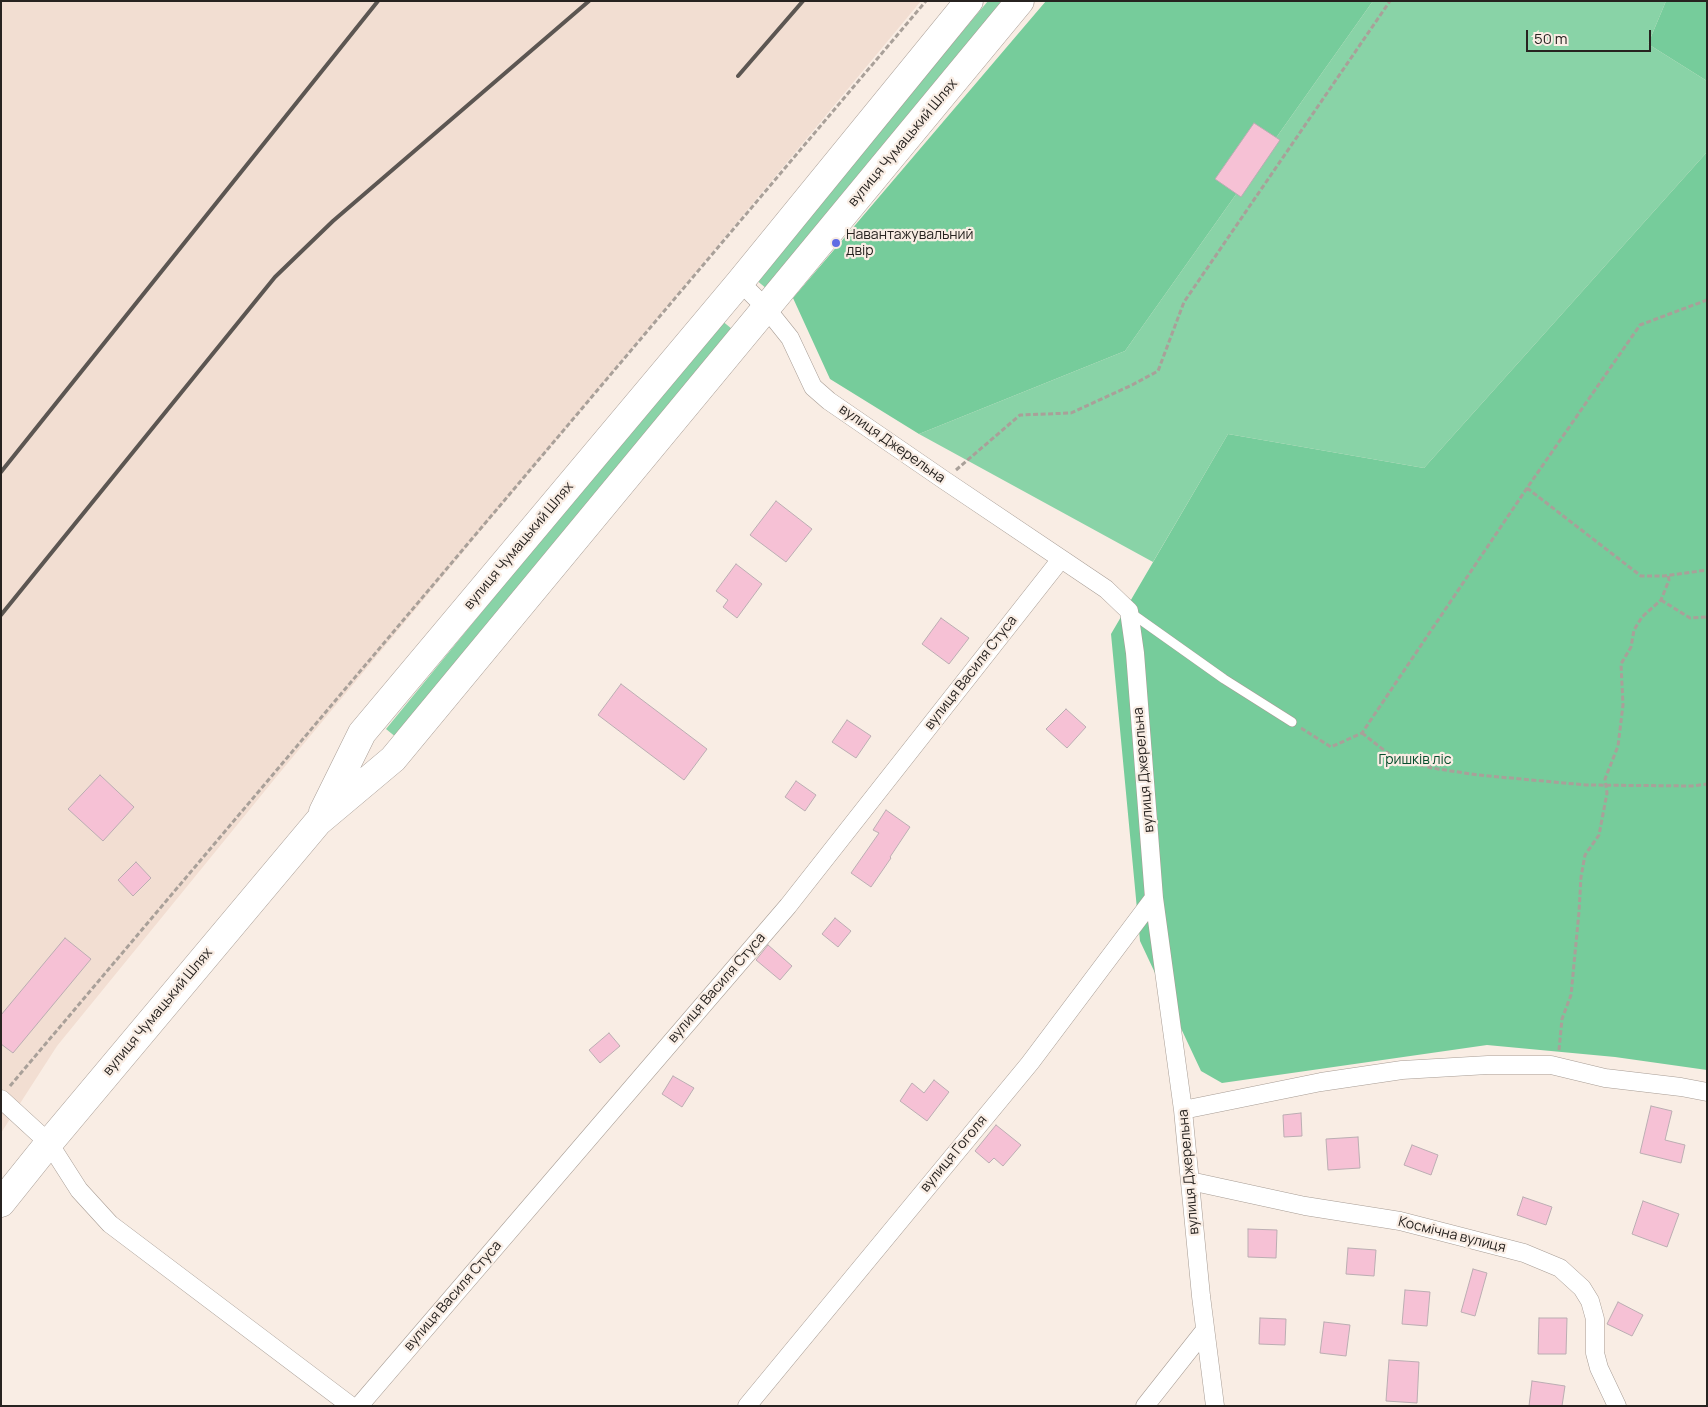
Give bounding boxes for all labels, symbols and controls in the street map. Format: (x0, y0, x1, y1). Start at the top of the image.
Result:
scale bar (1528, 20, 1653, 52)
text: 50 m (1534, 28, 1568, 49)
street label: вулиця Чумацький Шлях (845, 76, 961, 210)
place label: Навантажувальний двір (846, 227, 973, 260)
marker: Навантажувальний двір (830, 237, 842, 249)
street label: вулиця Джерельна (836, 401, 948, 487)
street label: вулиця Чумацький Шлях (461, 479, 577, 613)
street label: вулиця Василя Стуса (921, 613, 1021, 733)
street label: вулиця Джерельна (1130, 707, 1158, 833)
park label: Гришків ліс (1378, 752, 1452, 768)
street label: вулиця Василя Стуса (665, 930, 769, 1046)
street label: вулиця Чумацький Шлях (100, 945, 216, 1079)
street label: вулиця Джерельна (1175, 1109, 1203, 1235)
street label: вулиця Гоголя (917, 1112, 991, 1196)
street label: Космічна вулиця (1397, 1214, 1507, 1256)
street label: вулиця Василя Стуса (401, 1238, 505, 1354)

